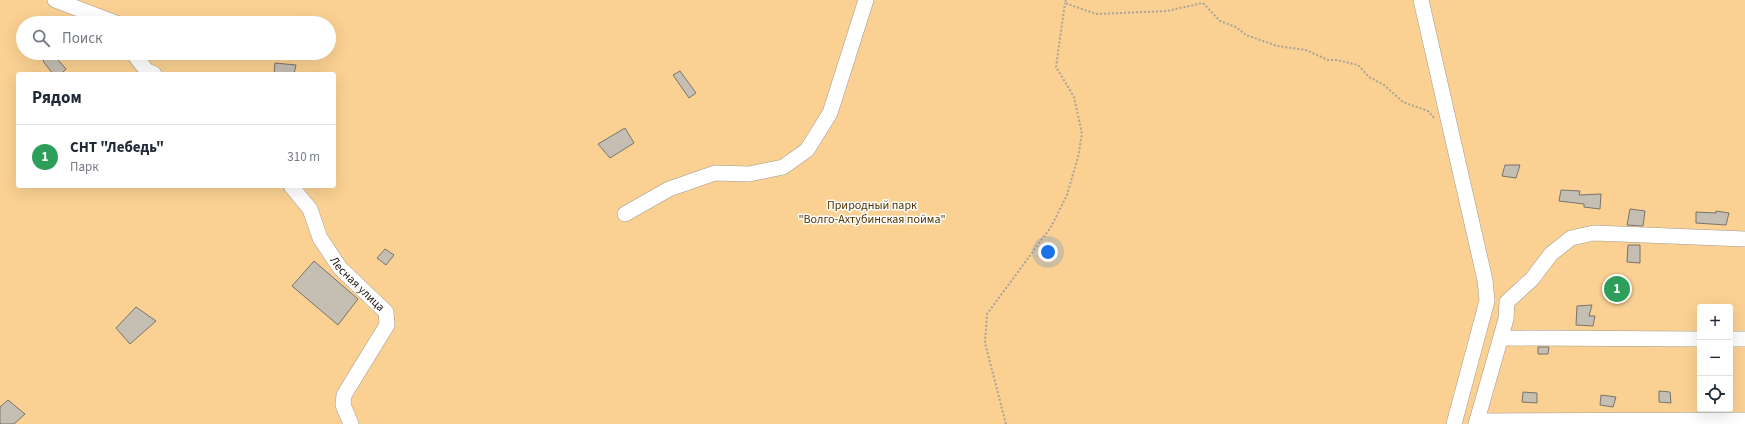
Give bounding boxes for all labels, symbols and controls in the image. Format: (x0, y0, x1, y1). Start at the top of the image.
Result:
search box (16, 16, 336, 60)
icon: search (30, 27, 52, 49)
text: Поиск (62, 28, 103, 49)
text: Рядом (32, 86, 82, 110)
text: СНТ "Лебедь" (70, 137, 164, 158)
text: 1 (42, 148, 48, 166)
text: 310 m (287, 148, 320, 166)
text: Парк (70, 158, 99, 176)
park label: Природный парк "Волго-Ахтубинская пойма" (798, 197, 946, 228)
your location (1038, 242, 1058, 262)
street label: Лесная улица (326, 253, 389, 315)
pin: 1 (1604, 274, 1630, 304)
map controls (1697, 304, 1733, 412)
button: + (1697, 304, 1733, 340)
button: − (1697, 340, 1733, 376)
button: locate (1697, 376, 1733, 412)

